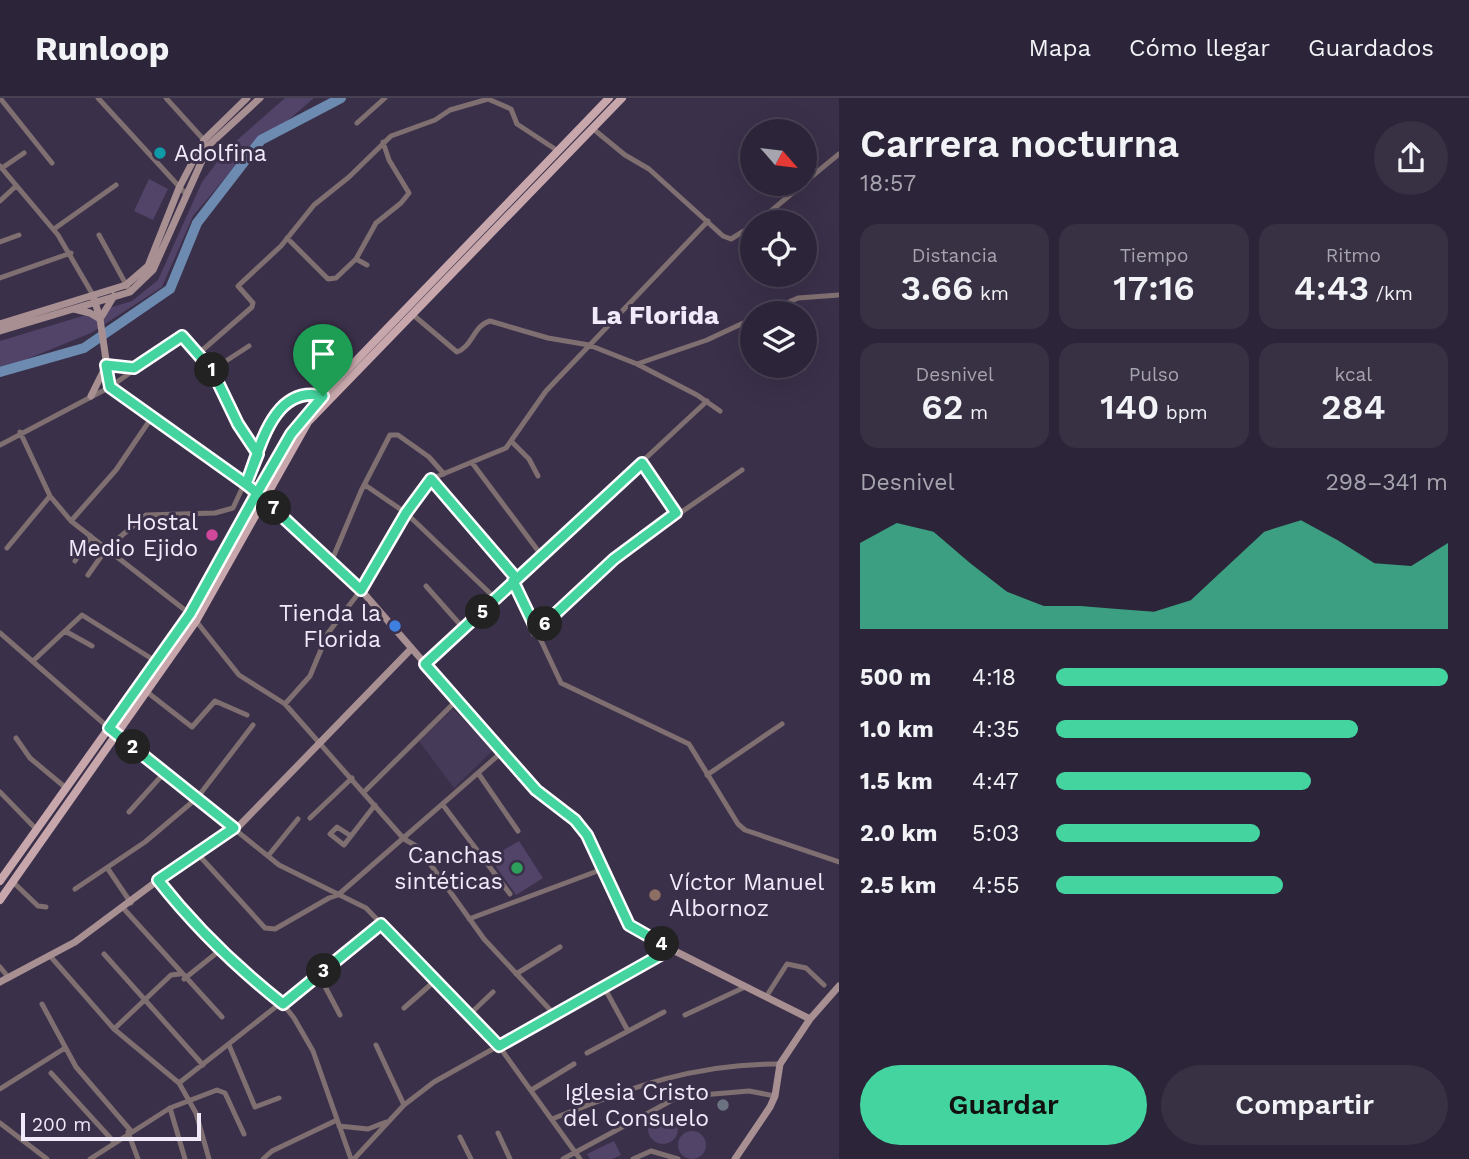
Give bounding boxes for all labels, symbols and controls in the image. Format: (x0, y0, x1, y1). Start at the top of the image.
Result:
text: Runloop (35, 29, 170, 68)
text: Mapa (1029, 34, 1091, 62)
text: Cómo llegar (1129, 34, 1270, 62)
text: Guardados (1308, 34, 1434, 62)
north arrow (740, 119, 817, 196)
map controls (740, 119, 817, 378)
button: share (1374, 121, 1448, 195)
text: Carrera nocturna (860, 122, 1179, 166)
place label: Adolfina (174, 140, 267, 167)
marker: Adolfina (152, 145, 168, 161)
text: 18:57 (860, 170, 916, 197)
button: locate (740, 210, 817, 287)
text: Distancia (912, 244, 997, 267)
text: Tiempo (1120, 244, 1188, 267)
text: Ritmo (1326, 244, 1381, 267)
text: 3.66 (900, 267, 974, 309)
text: 17:16 (1113, 267, 1195, 309)
text: 4:43 (1294, 267, 1369, 309)
text: km (974, 282, 1009, 305)
text: /km (1369, 282, 1413, 305)
district label: La Florida (591, 300, 719, 330)
button: layers (740, 301, 817, 378)
pin (293, 324, 353, 396)
icon: arrive (304, 335, 342, 373)
pin: 1 (194, 352, 230, 388)
text: 1 (207, 358, 216, 381)
text: Desnivel (916, 363, 994, 386)
text: Pulso (1129, 363, 1179, 386)
text: kcal (1335, 363, 1372, 386)
text: 62 (921, 386, 963, 428)
text: 140 (1100, 386, 1159, 428)
text: 284 (1321, 386, 1386, 428)
text: m (963, 401, 988, 424)
text: bpm (1159, 401, 1208, 424)
text: Desnivel (860, 469, 955, 496)
text: 298–341 m (1325, 469, 1448, 496)
pin: 7 (256, 490, 292, 526)
text: 7 (268, 496, 279, 519)
place label: Hostal Medio Ejido (68, 509, 198, 562)
marker: Hostal Medio Ejido (204, 527, 220, 543)
pin: 5 (466, 594, 500, 630)
place label: Tienda la Florida (279, 600, 381, 653)
text: 5 (477, 600, 488, 623)
pin: 6 (528, 606, 562, 642)
text: 6 (539, 612, 550, 635)
marker: Tienda la Florida (387, 618, 403, 634)
text: 500 m (860, 664, 931, 691)
text: 4:18 (972, 664, 1016, 691)
text: 1.0 km (860, 716, 934, 743)
text: 4:35 (972, 716, 1020, 743)
pin: 2 (116, 730, 150, 764)
text: 2 (127, 735, 138, 758)
text: 1.5 km (860, 768, 933, 795)
text: 4:47 (972, 768, 1019, 795)
text: 2.0 km (860, 820, 938, 847)
text: 5:03 (972, 820, 1019, 847)
place label: Canchas sintéticas (394, 842, 503, 895)
marker: Canchas sintéticas (509, 860, 525, 876)
place label: Víctor Manuel Albornoz (669, 869, 824, 922)
text: 2.5 km (860, 872, 936, 899)
text: 4:55 (972, 872, 1020, 899)
marker: Víctor Manuel Albornoz (647, 887, 663, 903)
pin: 4 (644, 926, 680, 962)
text: 4 (655, 932, 668, 955)
pin: 3 (306, 954, 342, 988)
text: 3 (318, 959, 329, 982)
button: Guardar (860, 1065, 1147, 1145)
button: Compartir (1161, 1065, 1448, 1145)
place label: Iglesia Cristo del Consuelo (563, 1079, 709, 1132)
marker: Iglesia Cristo del Consuelo (715, 1097, 731, 1113)
scale bar (21, 1110, 201, 1142)
text: 200 m (32, 1113, 91, 1136)

